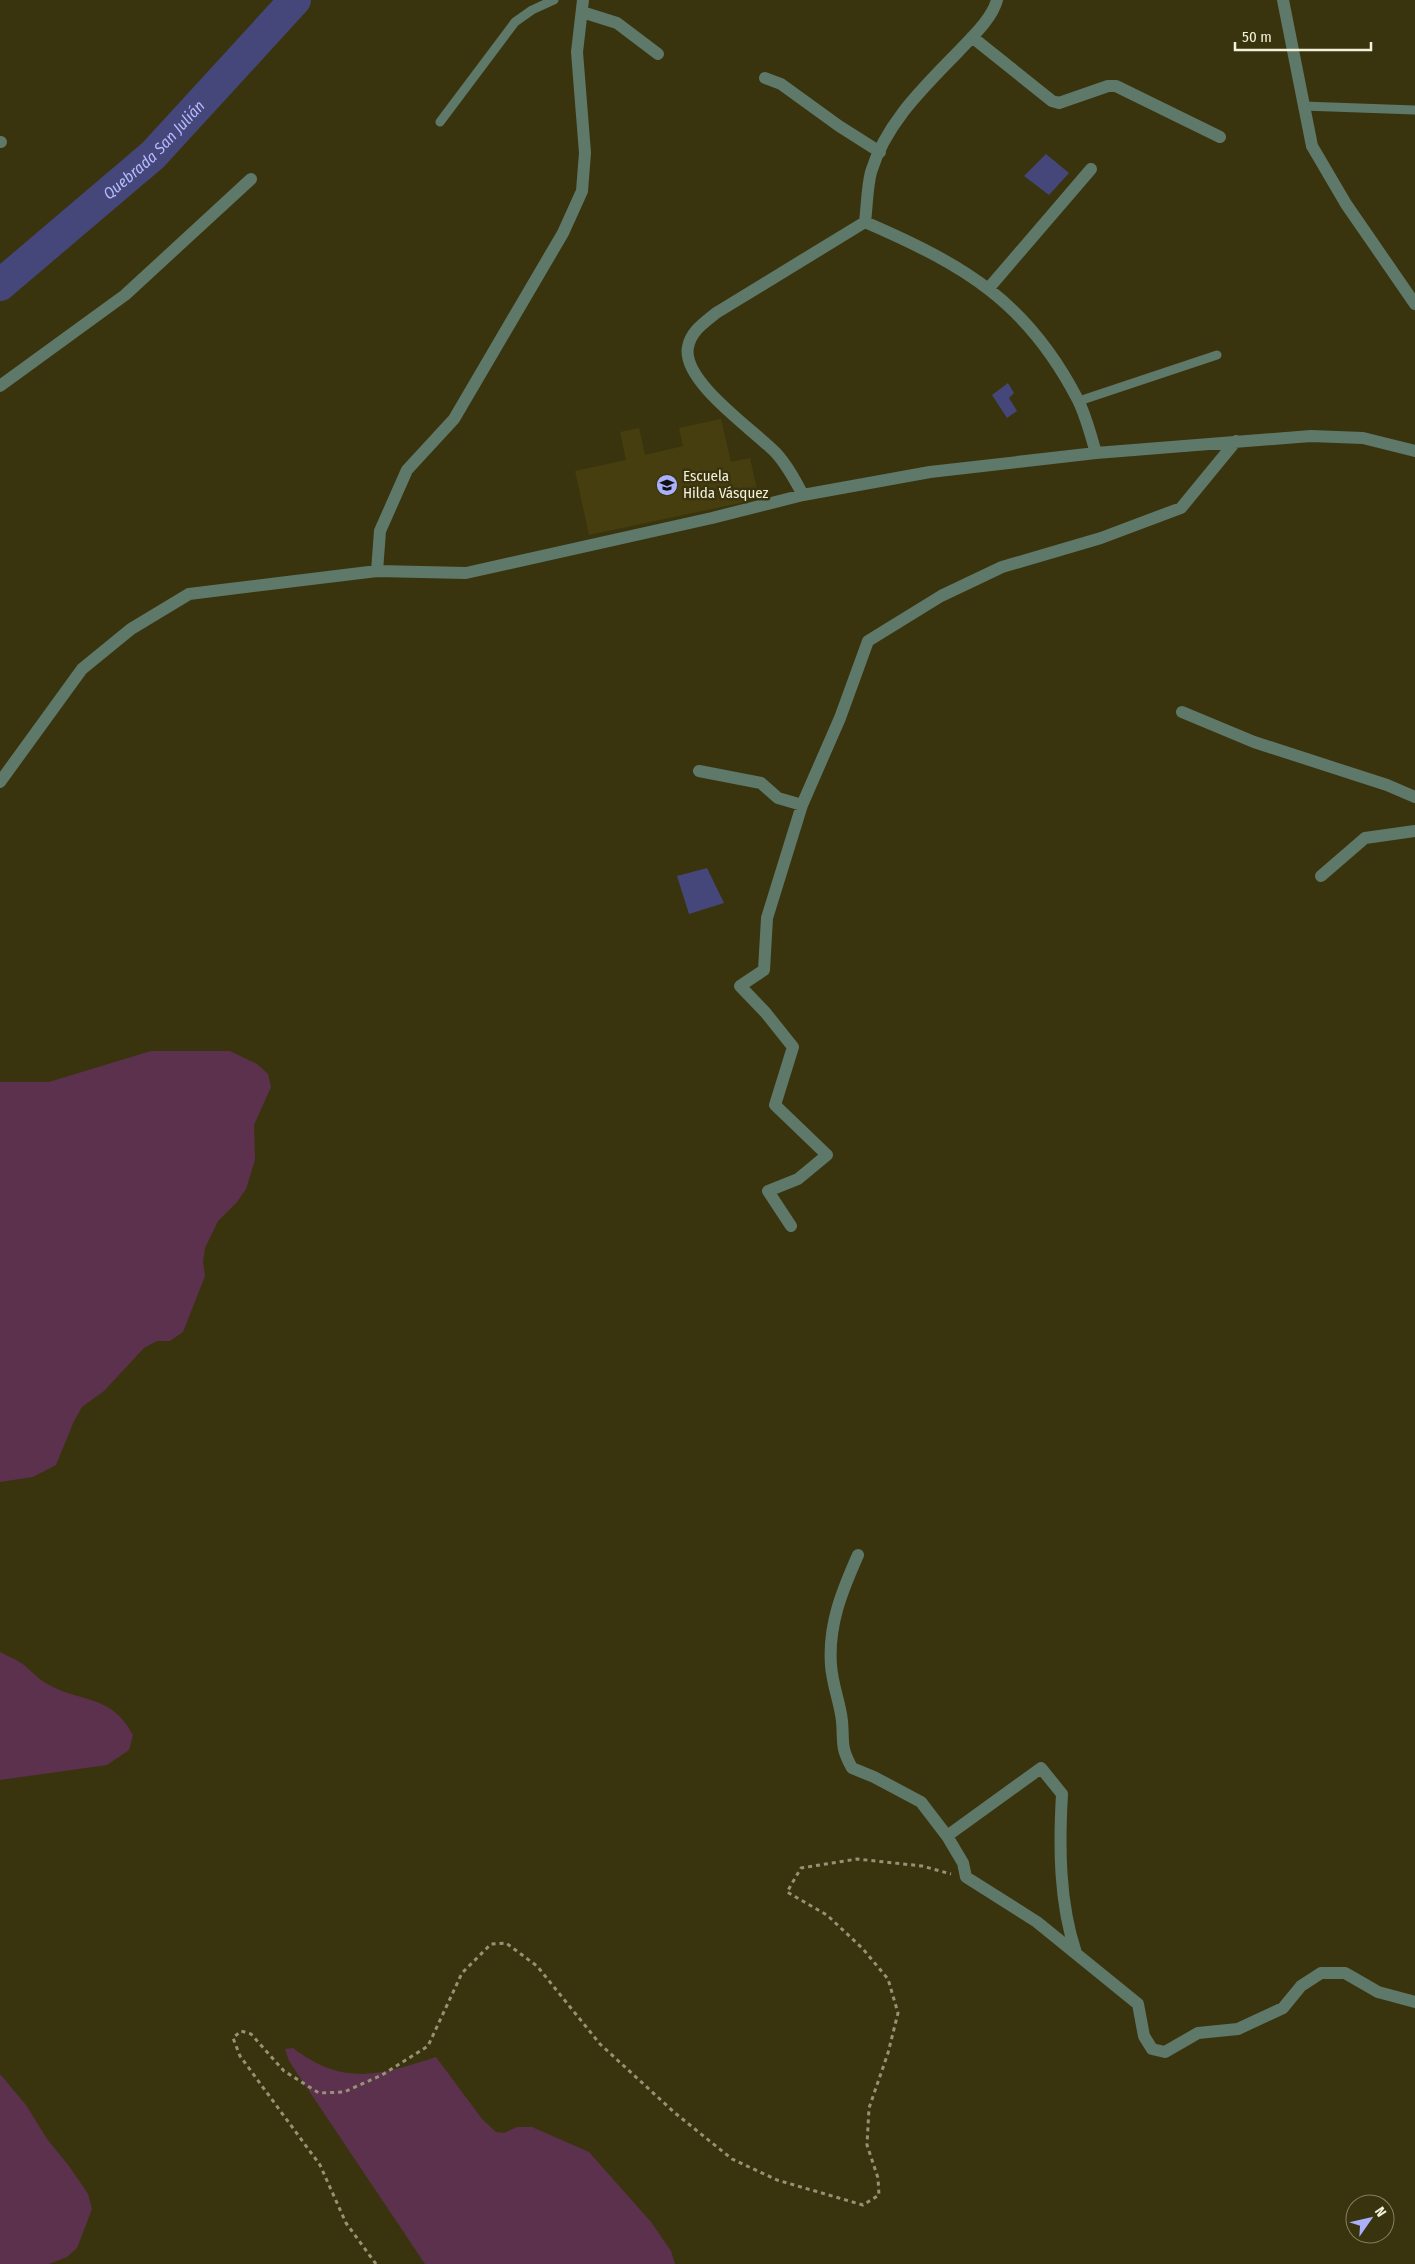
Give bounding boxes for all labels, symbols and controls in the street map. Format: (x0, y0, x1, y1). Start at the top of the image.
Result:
scale bar (1235, 20, 1371, 52)
text: 50 m (1242, 28, 1272, 46)
water label: Quebrada San Julián (99, 96, 208, 203)
place label: Escuela Hilda Vásquez (683, 467, 769, 502)
school or university icon: Escuela Hilda Vásquez (655, 473, 679, 497)
north arrow (1345, 2194, 1395, 2244)
text: N (1371, 2204, 1390, 2220)

